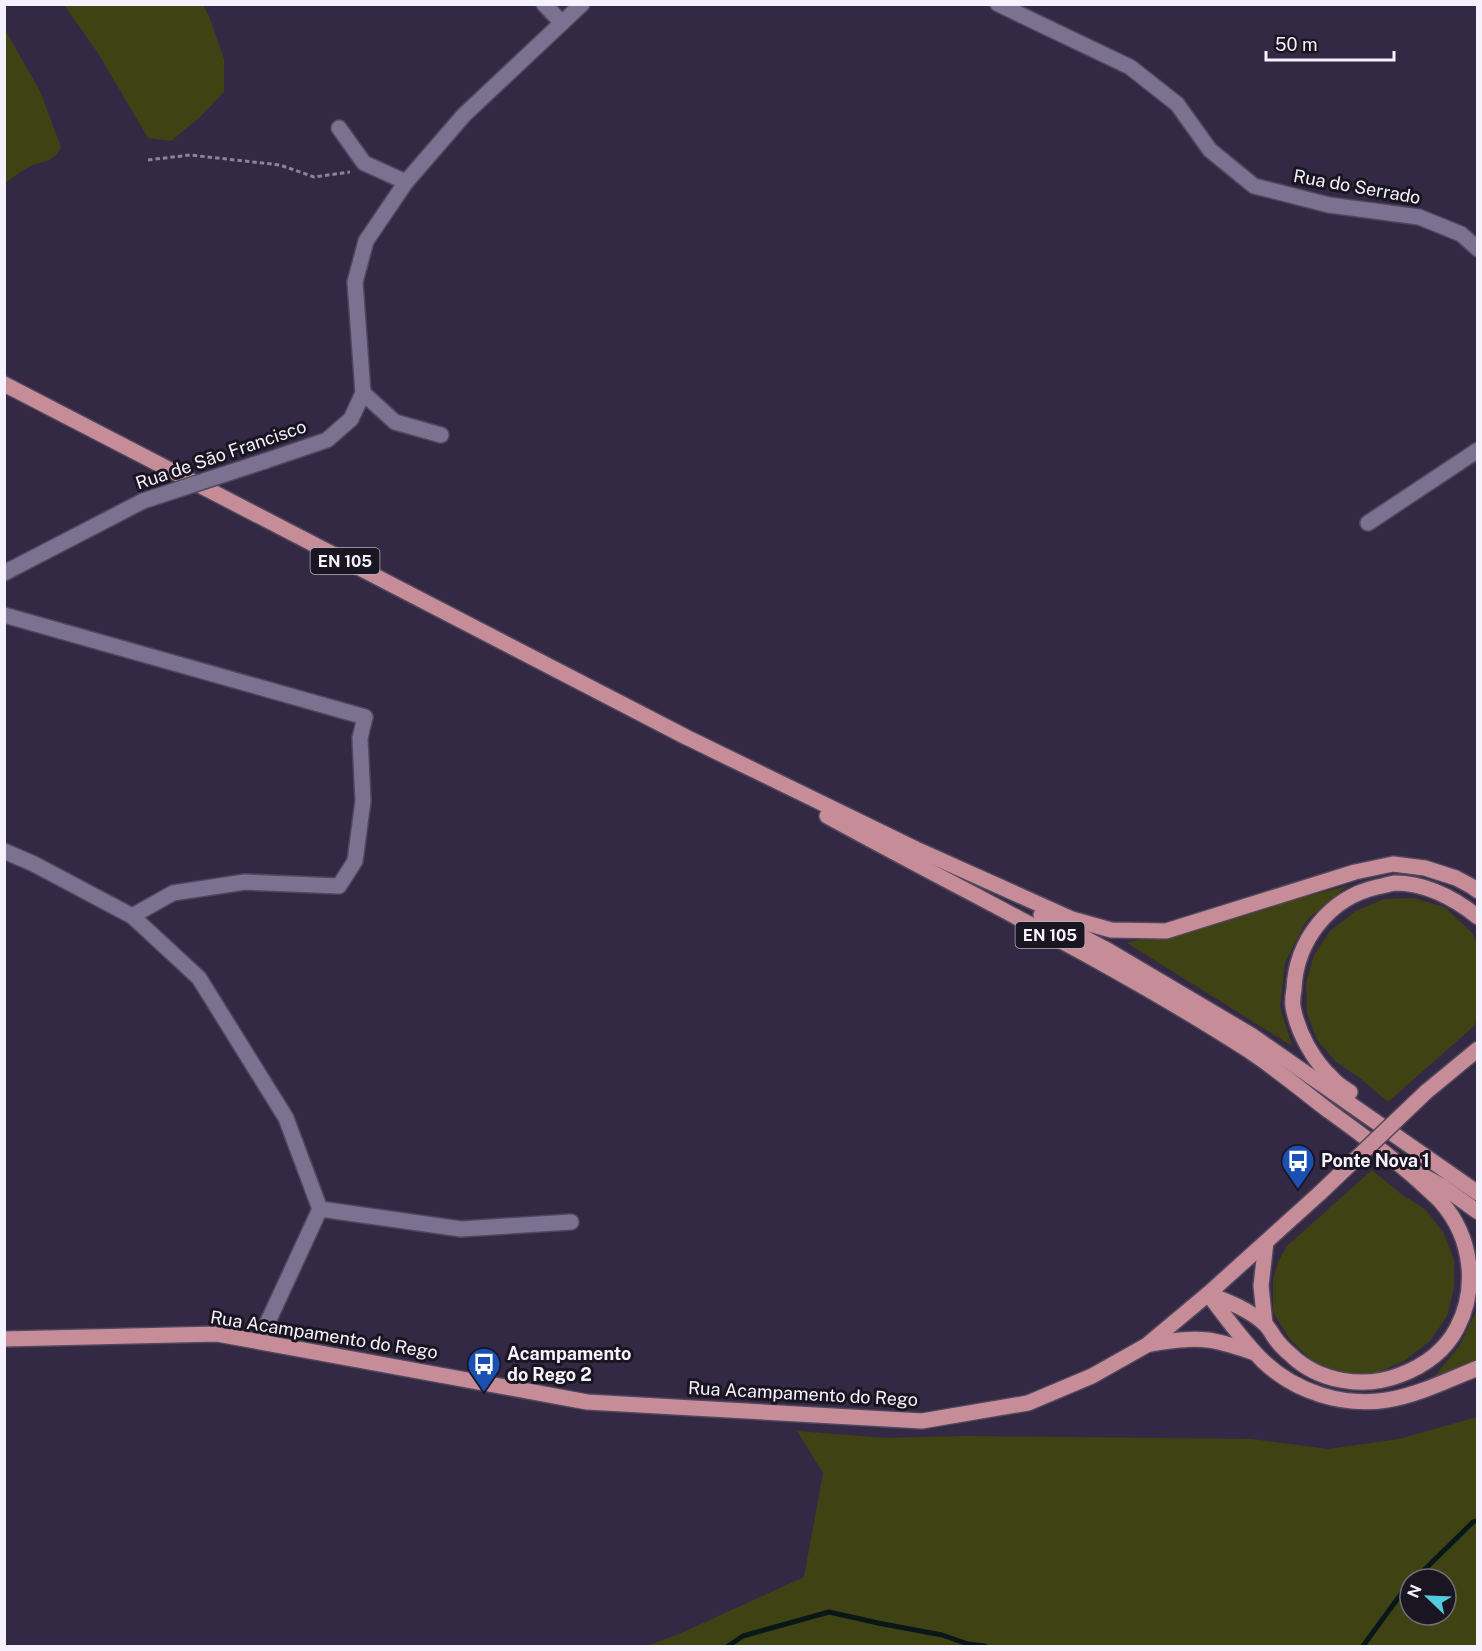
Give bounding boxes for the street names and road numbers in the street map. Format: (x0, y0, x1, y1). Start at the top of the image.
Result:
street label: Rua do Serrado (1292, 165, 1422, 208)
street label: Rua de São Francisco (133, 415, 309, 494)
road number: EN 105 (310, 548, 380, 574)
road number: EN 105 (1016, 922, 1084, 948)
street label: Rua Acampamento do Rego (209, 1306, 439, 1363)
street label: Rua Acampamento do Rego (688, 1377, 918, 1410)

